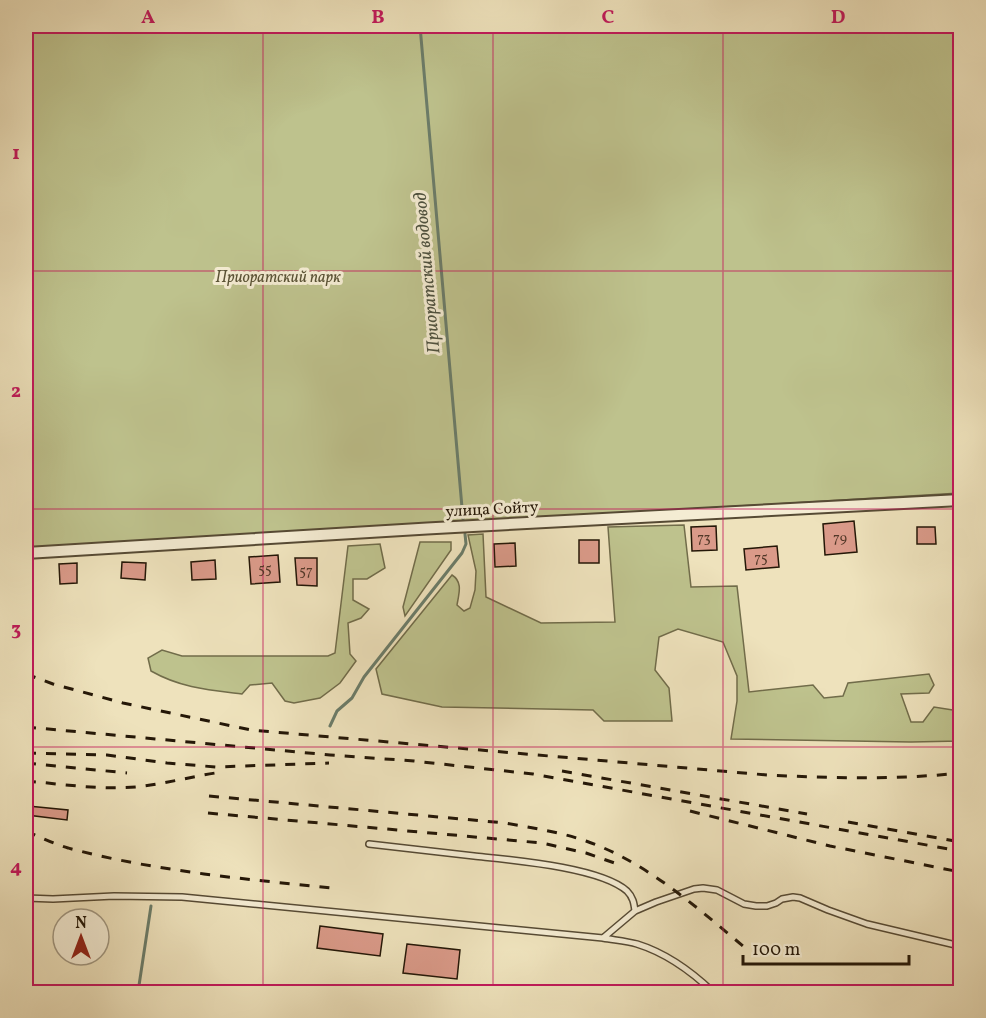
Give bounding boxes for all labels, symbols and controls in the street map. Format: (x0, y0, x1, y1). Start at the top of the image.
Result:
text: A (141, 4, 155, 32)
text: B (371, 4, 385, 32)
text: C (602, 4, 615, 32)
text: D (831, 4, 845, 32)
text: 1 (12, 140, 20, 168)
water label: Приоратский водовод (408, 191, 447, 354)
park label: Приоратский парк (215, 267, 341, 289)
text: 2 (11, 378, 21, 406)
street label: улица Сойту (445, 497, 539, 523)
house number: 73 (697, 529, 711, 548)
house number: 79 (833, 529, 847, 548)
house number: 75 (754, 549, 768, 568)
house number: 55 (258, 560, 272, 579)
house number: 57 (299, 562, 313, 581)
text: 3 (11, 616, 21, 644)
text: 4 (10, 854, 22, 882)
north arrow (51, 907, 111, 967)
text: N (75, 913, 87, 935)
scale bar (743, 928, 910, 966)
text: 100 m (752, 938, 801, 963)

